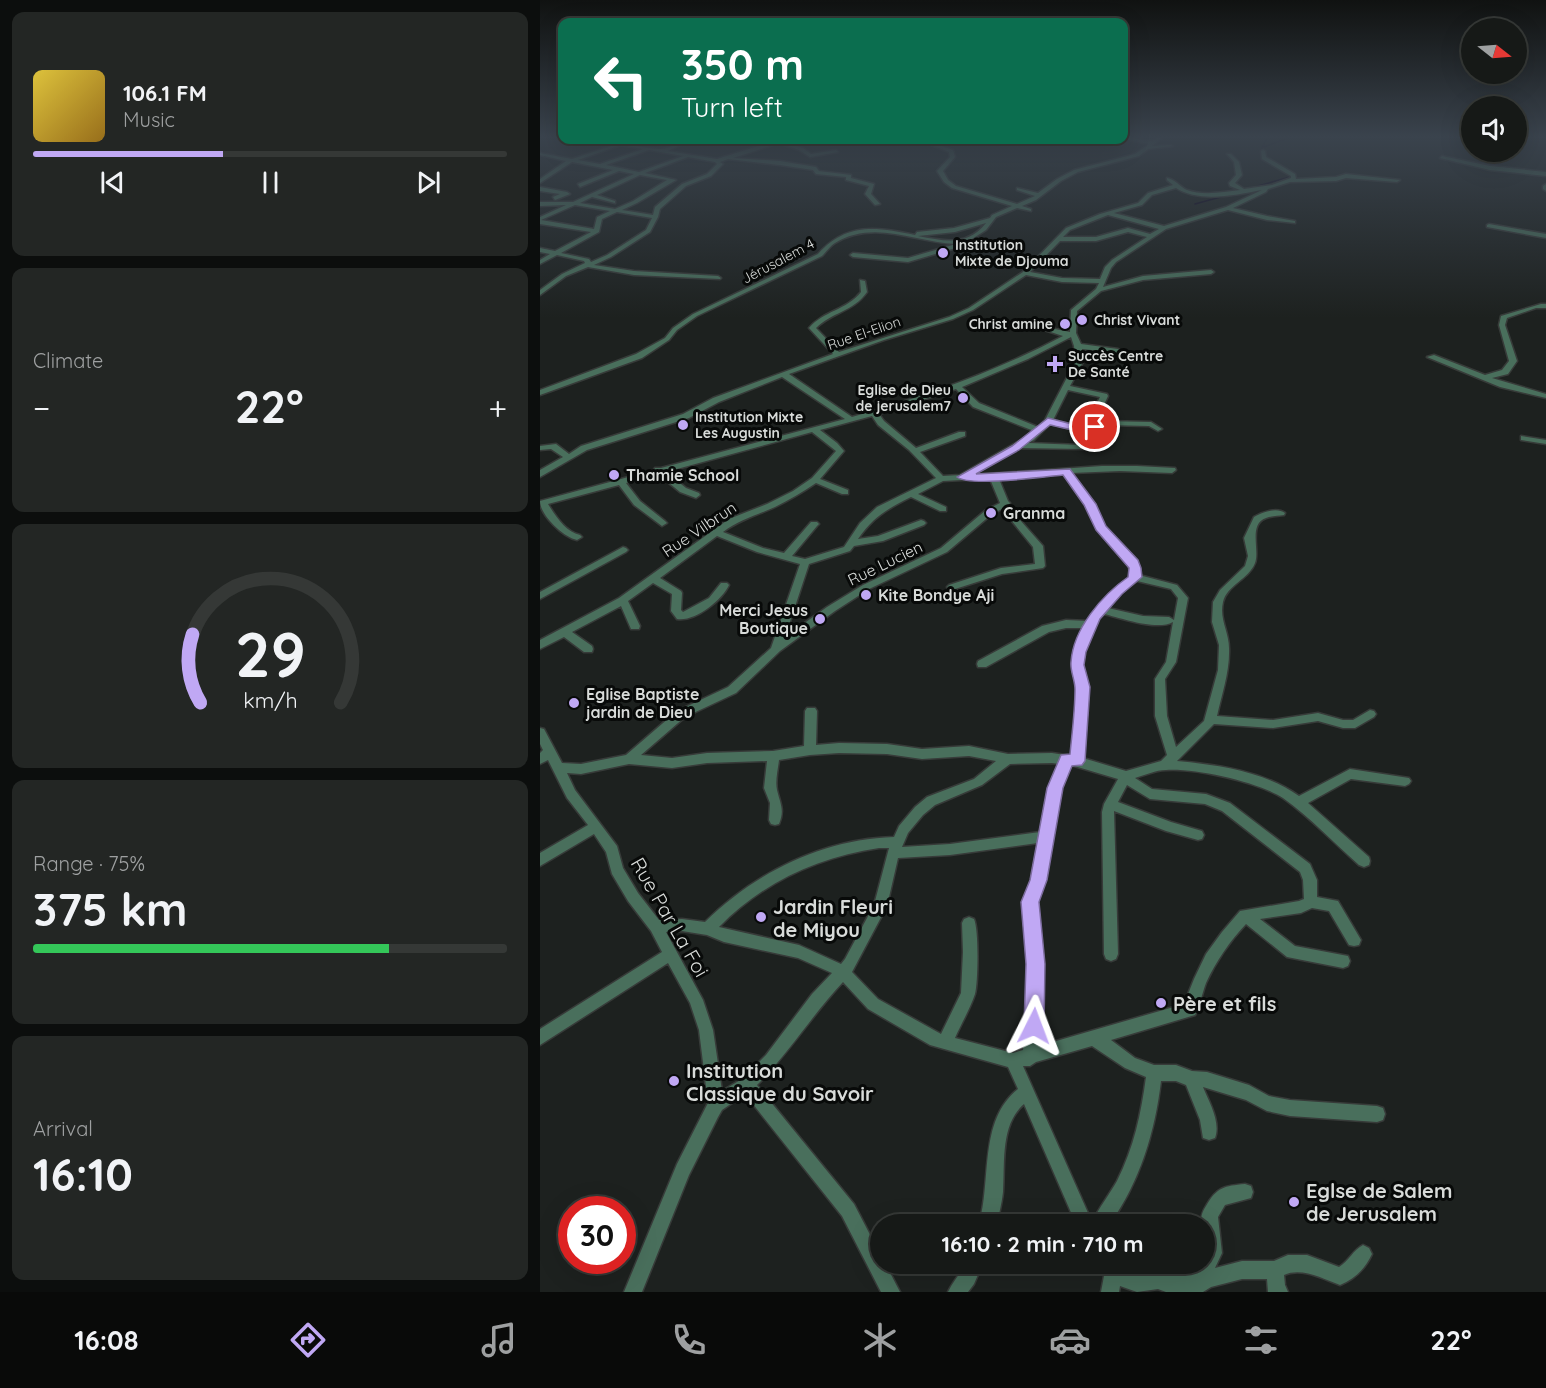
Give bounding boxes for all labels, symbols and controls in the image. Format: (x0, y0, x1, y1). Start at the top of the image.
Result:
north arrow (1461, 18, 1527, 84)
map controls (1461, 18, 1527, 162)
text: 350 m (681, 38, 804, 91)
icon: left (582, 42, 660, 120)
text: 106.1 FM (123, 79, 207, 107)
text: Turn left (681, 90, 783, 124)
button: sound (1461, 96, 1527, 162)
text: Music (123, 107, 175, 132)
icon: previous (96, 166, 129, 199)
icon: pause (254, 166, 287, 199)
icon: next (412, 166, 445, 199)
street label: Jérusalem 4 (739, 234, 817, 288)
place label: Institution Mixte de Djouma (955, 236, 1069, 270)
marker: Institution Mixte de Djouma (936, 246, 950, 260)
place label: Christ Vivant (1094, 311, 1181, 329)
street label: Rue El-Elion (825, 312, 903, 354)
marker: Christ Vivant (1075, 313, 1089, 327)
place label: Christ amine (969, 315, 1053, 333)
marker: Christ amine (1058, 317, 1072, 331)
place label: Succès Centre De Santé (1068, 347, 1163, 381)
text: Climate (33, 348, 103, 373)
marker: Succès Centre De Santé (1046, 355, 1064, 373)
text: 22° (235, 378, 304, 434)
place label: Eglise de Dieu de jerusalem7 (855, 381, 951, 415)
text: − (33, 387, 50, 428)
text: + (488, 387, 507, 428)
marker: Eglise de Dieu de jerusalem7 (956, 391, 970, 405)
pin (1069, 401, 1120, 452)
place label: Institution Mixte Les Augustin (695, 408, 803, 442)
icon: arrive (1078, 410, 1111, 443)
marker: Institution Mixte Les Augustin (676, 418, 690, 432)
place label: Thamie School (626, 465, 739, 485)
marker: Thamie School (607, 468, 621, 482)
street label: Rue Vilbrun (658, 497, 740, 561)
place label: Granma (1003, 503, 1065, 523)
marker: Granma (984, 506, 998, 520)
street label: Rue Lucien (844, 536, 926, 590)
place label: Kite Bondye Aji (878, 585, 994, 605)
marker: Kite Bondye Aji (859, 588, 873, 602)
place label: Merci Jesus Boutique (719, 600, 808, 638)
marker: Merci Jesus Boutique (813, 612, 827, 626)
text: 29 (235, 615, 305, 693)
place label: Eglise Baptiste jardin de Dieu (585, 684, 699, 722)
text: km/h (243, 687, 297, 713)
marker: Eglise Baptiste jardin de Dieu (567, 696, 581, 710)
text: Range · 75% (33, 851, 145, 876)
street label: Rue Par La Foi (626, 853, 714, 981)
text: 375 km (33, 881, 188, 937)
place label: Jardin Fleuri de Miyou (773, 894, 893, 942)
marker: Jardin Fleuri de Miyou (754, 910, 768, 924)
place label: Père et fils (1173, 991, 1276, 1016)
position arrow (1002, 994, 1066, 1058)
marker: Père et fils (1154, 996, 1168, 1010)
place label: Institution Classique du Savoir (686, 1058, 874, 1106)
marker: Institution Classique du Savoir (667, 1074, 681, 1088)
text: Arrival (33, 1116, 93, 1141)
text: 16:10 (33, 1146, 133, 1202)
place label: Eglse de Salem de Jerusalem (1306, 1178, 1452, 1226)
marker: Eglse de Salem de Jerusalem (1287, 1195, 1301, 1209)
speed limit sign: 30 (558, 1196, 636, 1274)
text: 16:10 · 2 min · 710 m (942, 1230, 1143, 1258)
icon: directions (287, 1319, 329, 1361)
icon: music (478, 1319, 520, 1361)
icon: phone (668, 1319, 710, 1361)
icon: climate (859, 1319, 901, 1361)
icon: car (1049, 1319, 1091, 1361)
icon: filters (1240, 1319, 1282, 1361)
text: 16:08 (74, 1323, 138, 1357)
text: 22° (1430, 1323, 1472, 1357)

